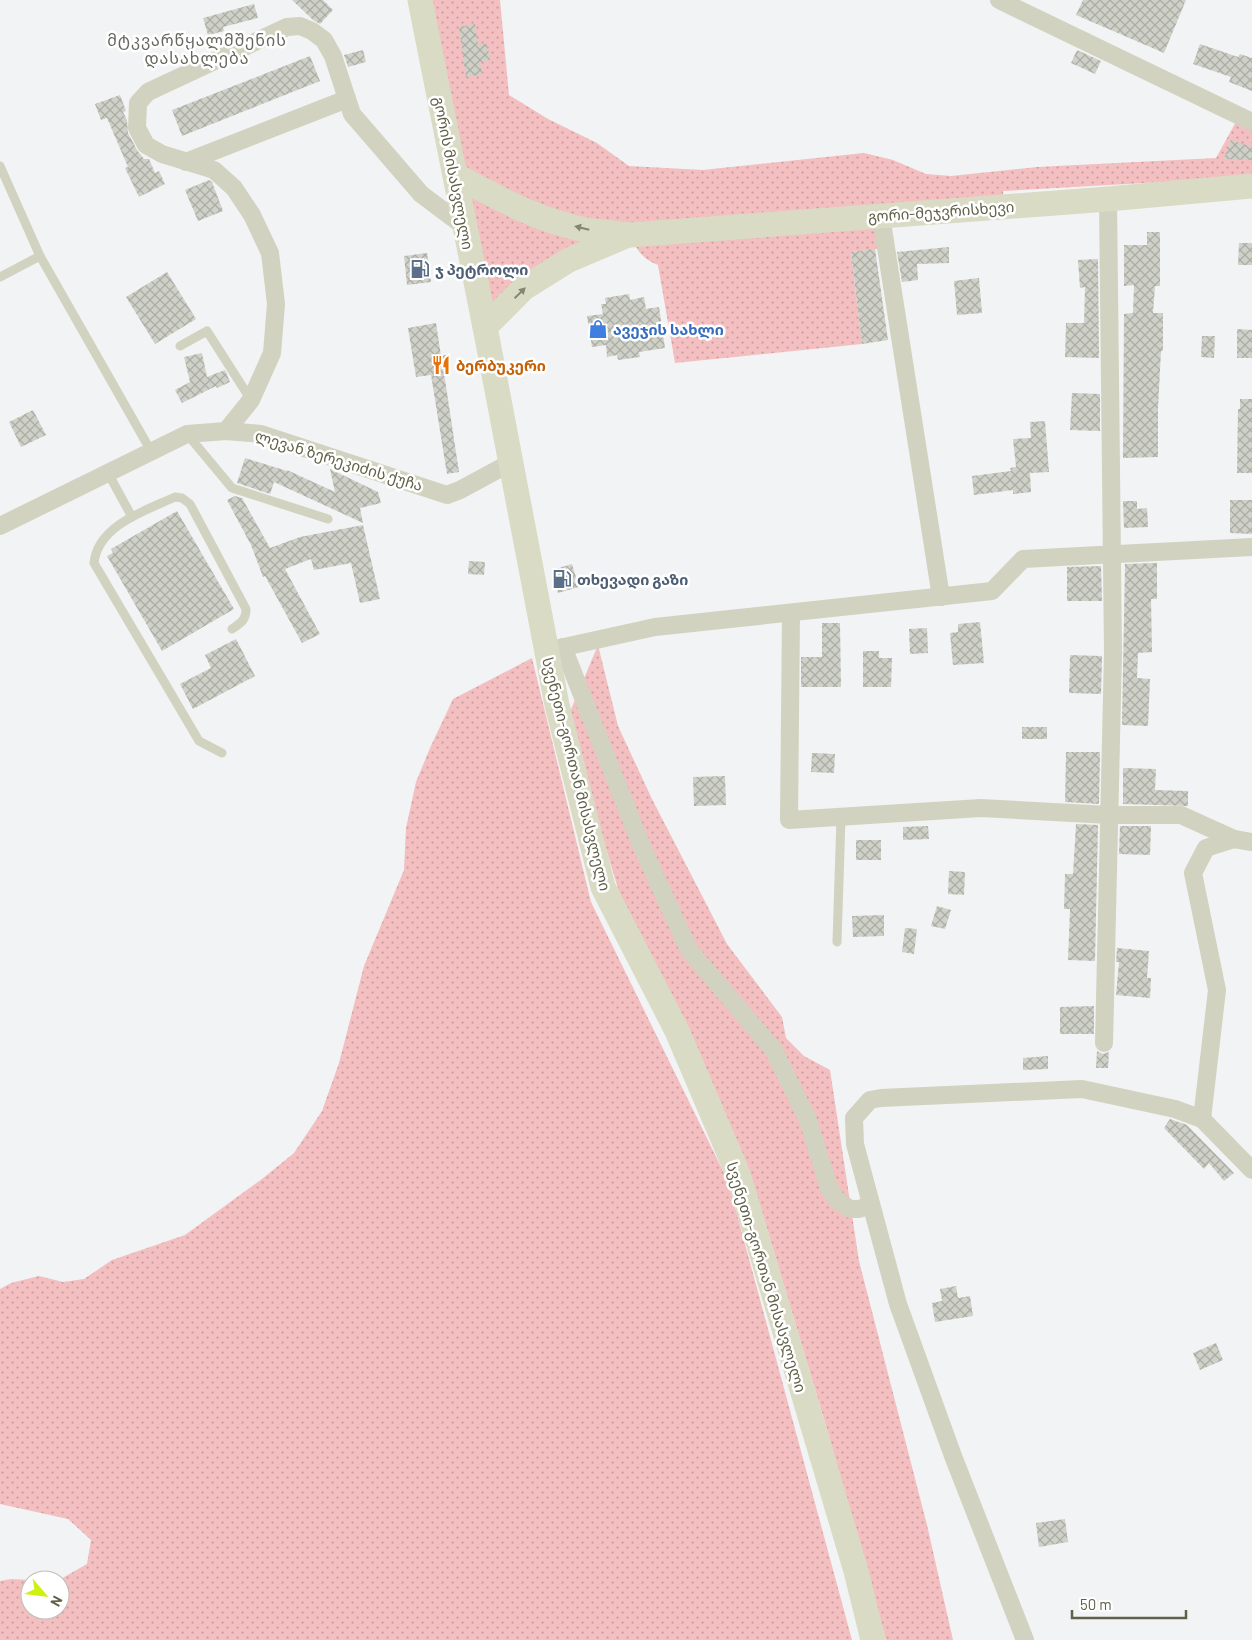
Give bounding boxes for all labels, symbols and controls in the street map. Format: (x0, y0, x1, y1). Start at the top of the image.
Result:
district label: მტკვარწყალმშენის დასახლება (107, 30, 287, 69)
street label: გორის მისასვლელი (429, 95, 478, 251)
street label: გორი-მეჯვრისხევი (867, 197, 1015, 226)
one-way arrow (574, 224, 589, 232)
fuel station icon: ჯ პეტროლი (409, 258, 431, 280)
place label: ჯ პეტროლი (435, 260, 528, 279)
one-way arrow (513, 287, 525, 299)
shop icon: ავეჯის სახლი (587, 318, 609, 340)
place label: ავეჯის სახლი (613, 320, 724, 339)
restaurant icon: ბერბუკერი (430, 354, 452, 376)
place label: ბერბუკერი (456, 356, 546, 375)
street label: ლევან ზერეკიძის ქუჩა (253, 426, 425, 495)
fuel station icon: თხევადი გაზი (551, 568, 573, 590)
place label: თხევადი გაზი (577, 570, 688, 589)
street label: სვენეთი-გორთან მისასვლელი (538, 655, 615, 893)
street label: სვენეთი-გორთან მისასვლელი (722, 1160, 811, 1395)
north arrow (20, 1570, 70, 1620)
scale bar (1072, 1588, 1186, 1620)
text: N (47, 1593, 67, 1609)
text: 50 m (1080, 1595, 1112, 1613)

